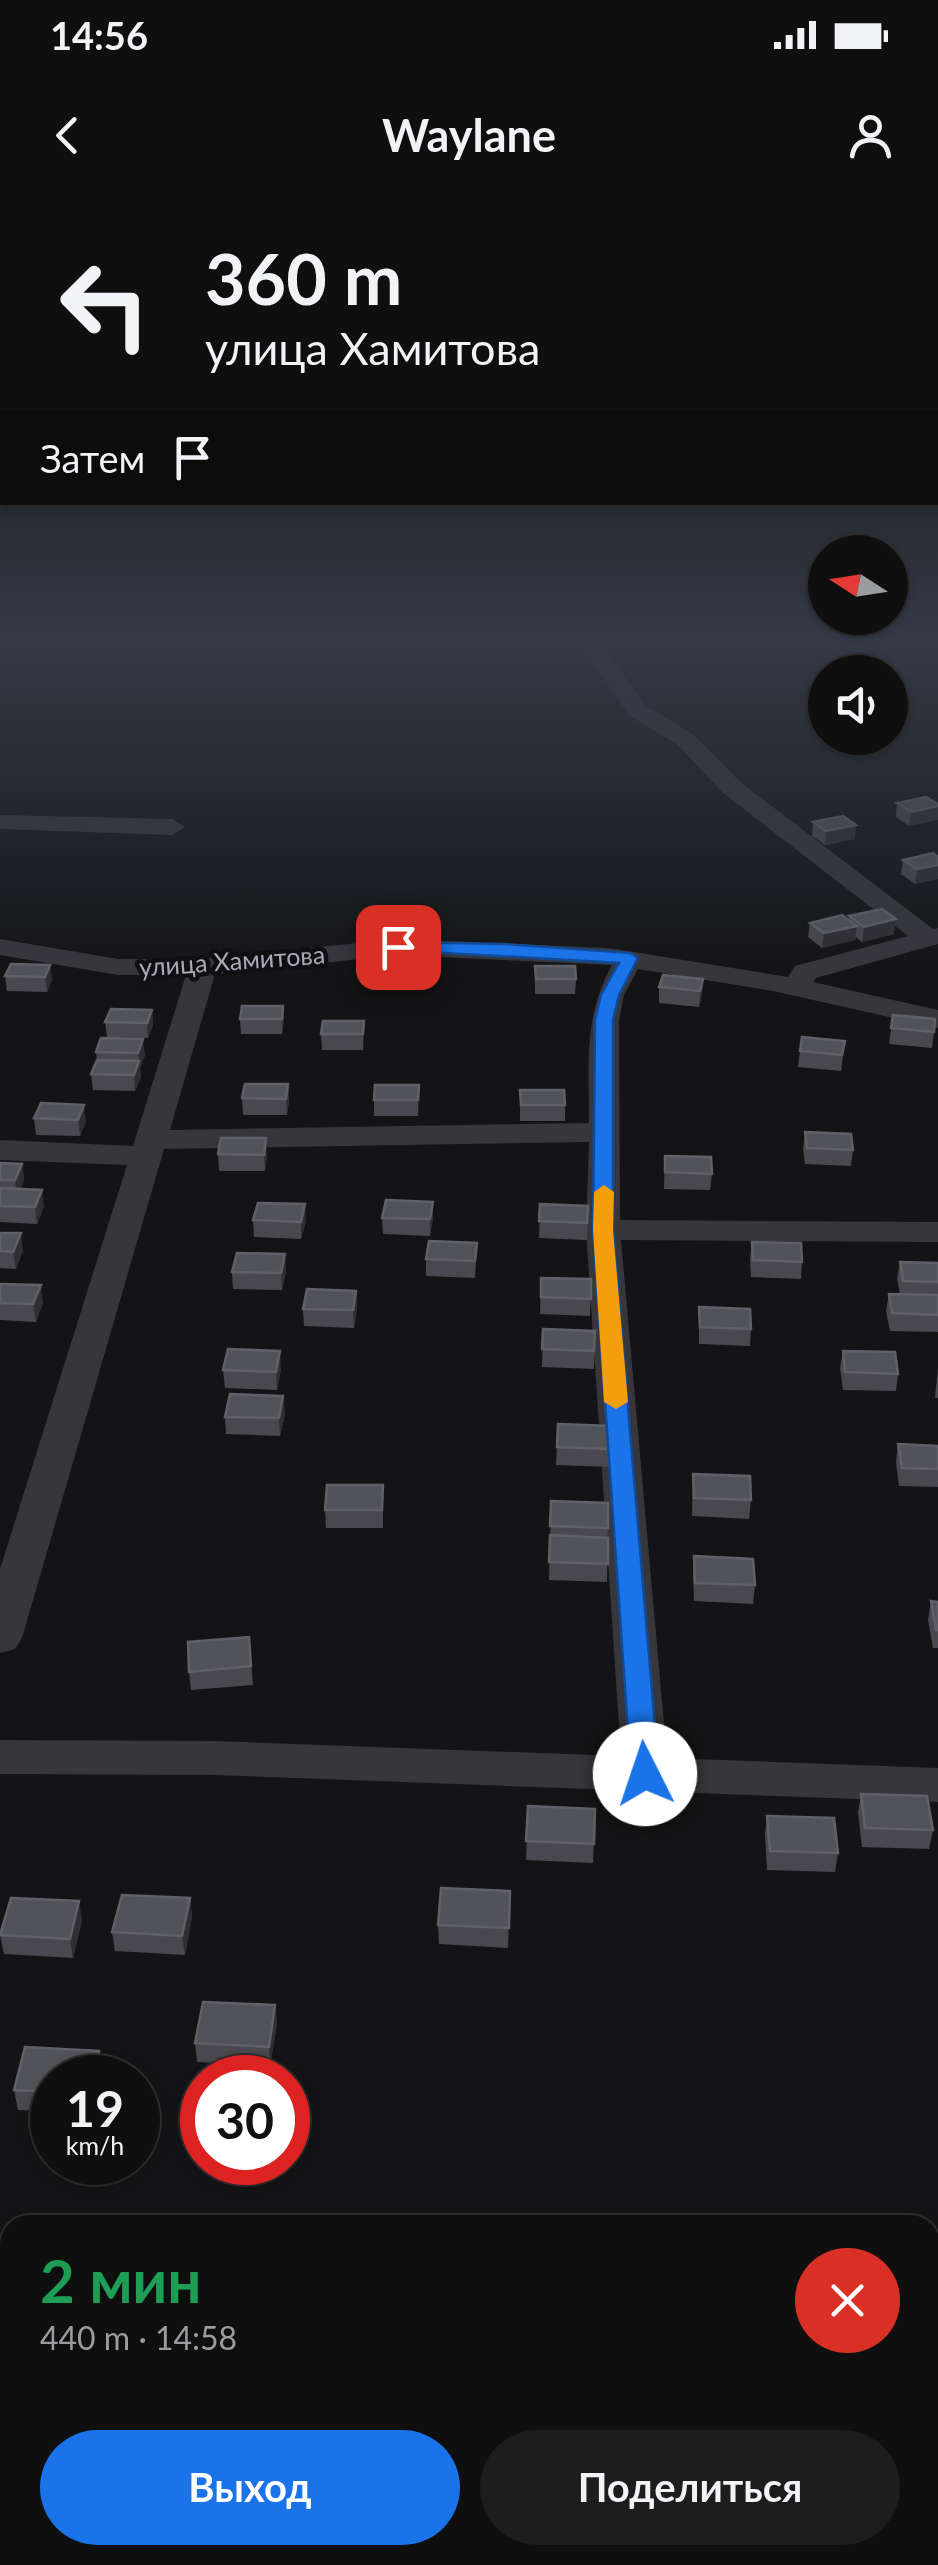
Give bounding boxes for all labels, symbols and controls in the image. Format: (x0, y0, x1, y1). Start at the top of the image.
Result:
text: 14:56 (50, 12, 148, 58)
icon: back (40, 108, 95, 163)
text: Waylane (382, 108, 556, 162)
icon: person (843, 108, 898, 163)
text: 360 m (205, 236, 402, 320)
icon: left (40, 240, 170, 370)
text: улица Хамитова (205, 321, 540, 375)
icon: arrive (165, 430, 220, 485)
text: Затем (40, 435, 145, 481)
north arrow (808, 535, 908, 635)
map controls (808, 535, 908, 755)
button: sound (808, 655, 908, 755)
pin (356, 905, 441, 990)
icon: arrive (371, 920, 426, 975)
street label: улица Хамитова (138, 939, 326, 981)
position arrow (593, 1722, 697, 1826)
speed limit sign: 30 (180, 2055, 310, 2185)
text: 19 (66, 2078, 124, 2138)
text: km/h (66, 2130, 124, 2160)
text: 2 мин (40, 2244, 202, 2316)
button: close (795, 2248, 900, 2353)
text: 440 m · 14:58 (40, 2318, 237, 2357)
button: Выход (40, 2430, 460, 2545)
button: Поделиться (480, 2430, 900, 2545)

